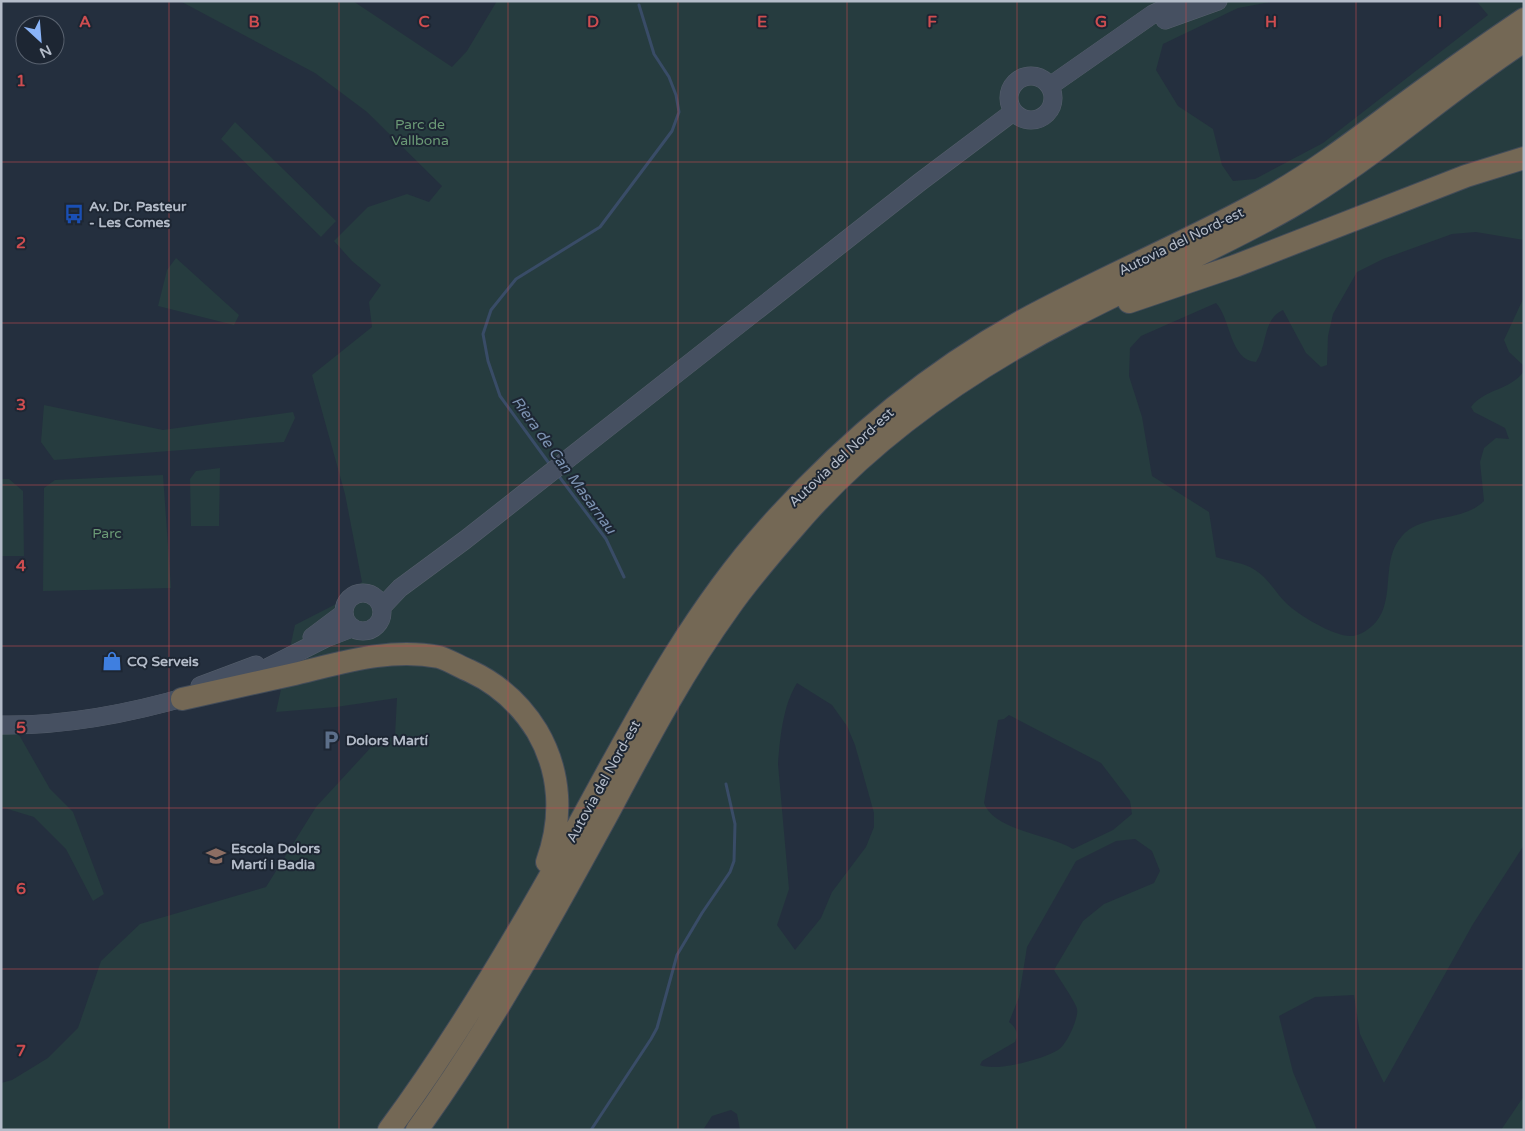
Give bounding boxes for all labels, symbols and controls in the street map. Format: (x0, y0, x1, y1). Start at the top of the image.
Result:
text: A (79, 12, 91, 32)
text: B (248, 12, 260, 32)
text: C (418, 12, 430, 32)
text: D (587, 12, 599, 32)
text: E (757, 12, 767, 32)
text: F (927, 12, 937, 32)
text: G (1095, 12, 1107, 32)
text: H (1265, 12, 1277, 32)
text: I (1438, 12, 1442, 32)
north arrow (15, 15, 65, 65)
text: N (37, 41, 54, 61)
text: 1 (16, 71, 26, 91)
park label: Parc de Vallbona (391, 116, 449, 149)
place label: Av. Dr. Pasteur - Les Comes (89, 198, 187, 231)
bus stop icon: Av. Dr. Pasteur - Les Comes (63, 203, 85, 225)
street label: Autovia del Nord-est (1116, 203, 1247, 279)
text: 2 (16, 233, 26, 253)
water label: Riera de Can Masarnau (508, 393, 620, 538)
text: 3 (16, 395, 26, 415)
street label: Autovia del Nord-est (785, 404, 898, 510)
park label: Parc (92, 525, 122, 542)
text: 4 (16, 556, 26, 576)
shop icon: CQ Serveis (101, 650, 123, 672)
place label: CQ Serveis (127, 653, 199, 670)
street label: Autovia del Nord-est (563, 717, 644, 845)
text: 5 (16, 718, 26, 738)
parking icon: Dolors Martí (320, 729, 342, 751)
place label: Dolors Martí (346, 732, 429, 749)
place label: Escola Dolors Martí i Badia (231, 840, 321, 873)
school or university icon: Escola Dolors Martí i Badia (205, 845, 227, 867)
text: 6 (16, 879, 26, 899)
text: 7 (16, 1041, 26, 1061)

